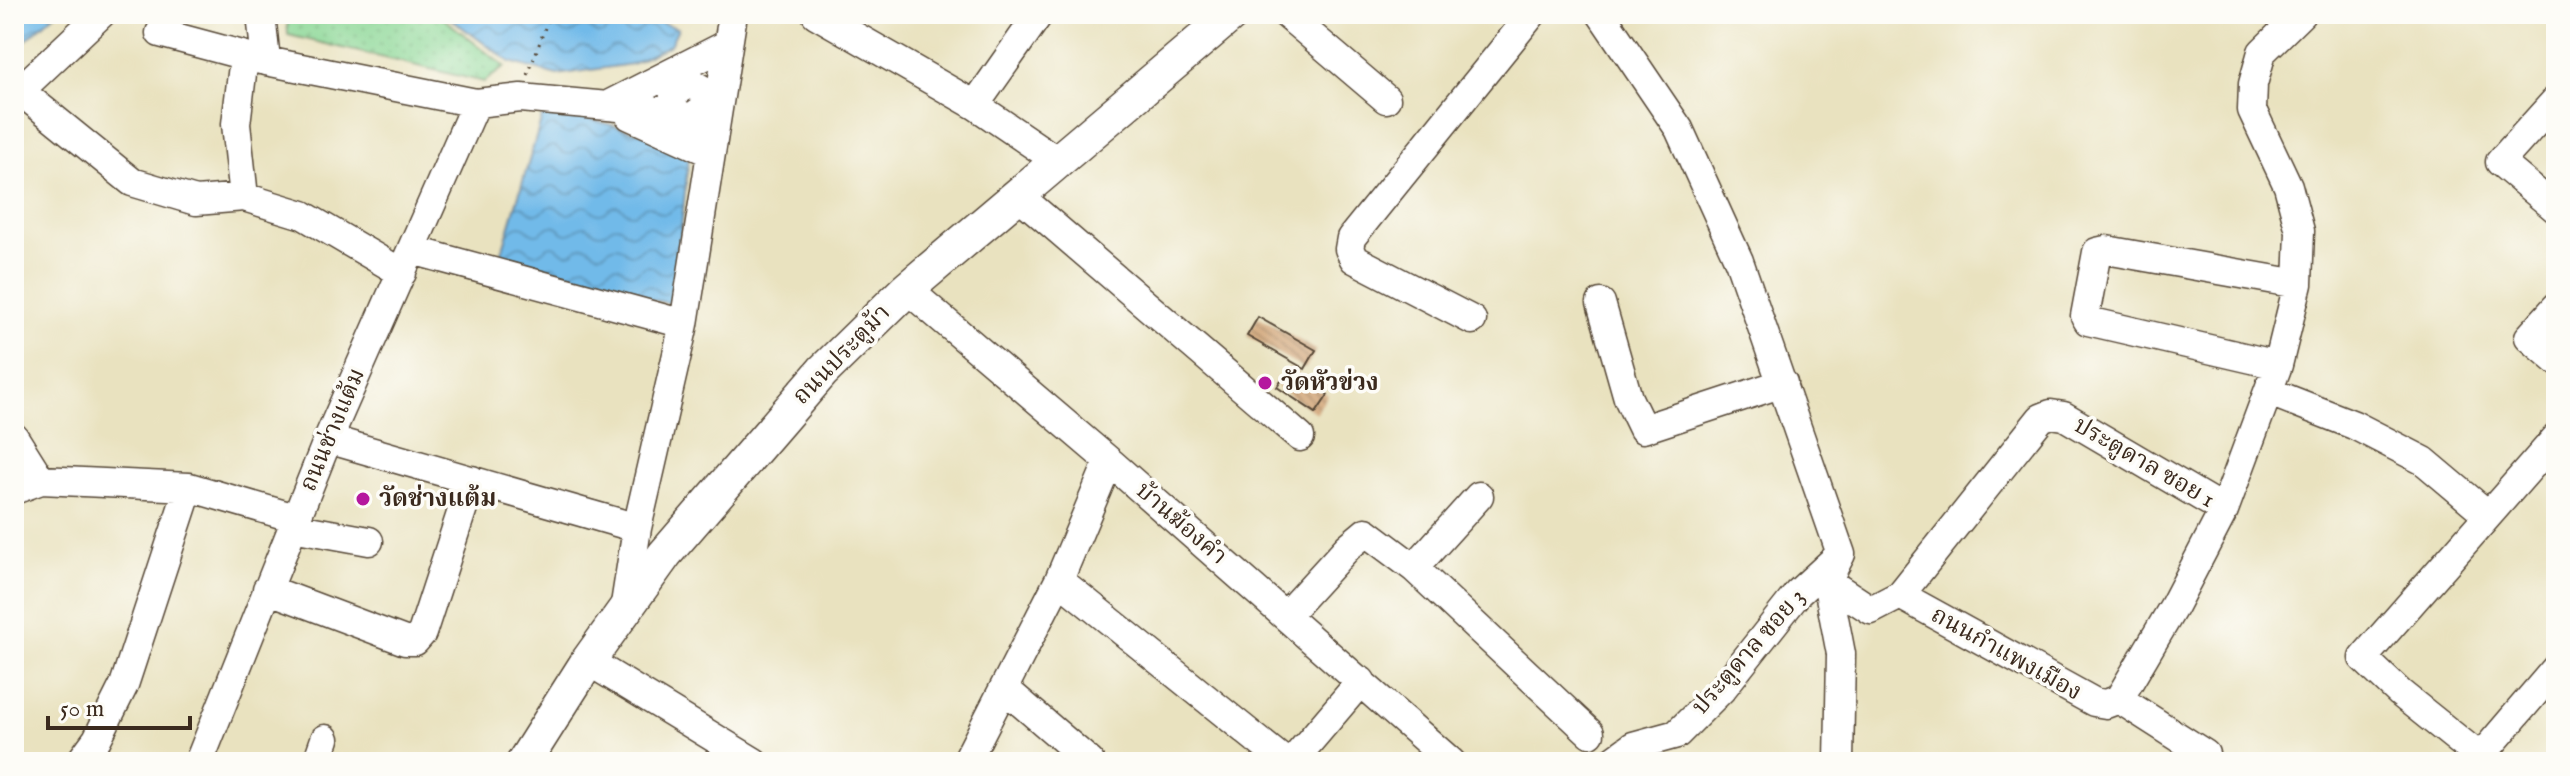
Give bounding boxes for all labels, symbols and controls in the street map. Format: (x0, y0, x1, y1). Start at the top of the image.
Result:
street label: ถนนประตูม้า (786, 298, 898, 412)
street label: ถนนช่างแต้ม (293, 364, 373, 496)
place label: วัดหัวข่วง (1281, 368, 1379, 399)
marker: วัดหัวข่วง (1256, 374, 1274, 392)
street label: ประตูดาล ซอย 1 (2068, 410, 2220, 516)
street label: บ้านฆ้องคำ (1129, 476, 1233, 572)
place label: วัดช่างแต้ม (379, 484, 496, 515)
marker: วัดช่างแต้ม (354, 490, 372, 508)
street label: ประตูดาล ซอย 3 (1686, 582, 1812, 722)
street label: ถนนกำแพงเมือง (1925, 600, 2087, 708)
scale bar (48, 680, 190, 730)
text: 50 m (60, 694, 104, 725)

